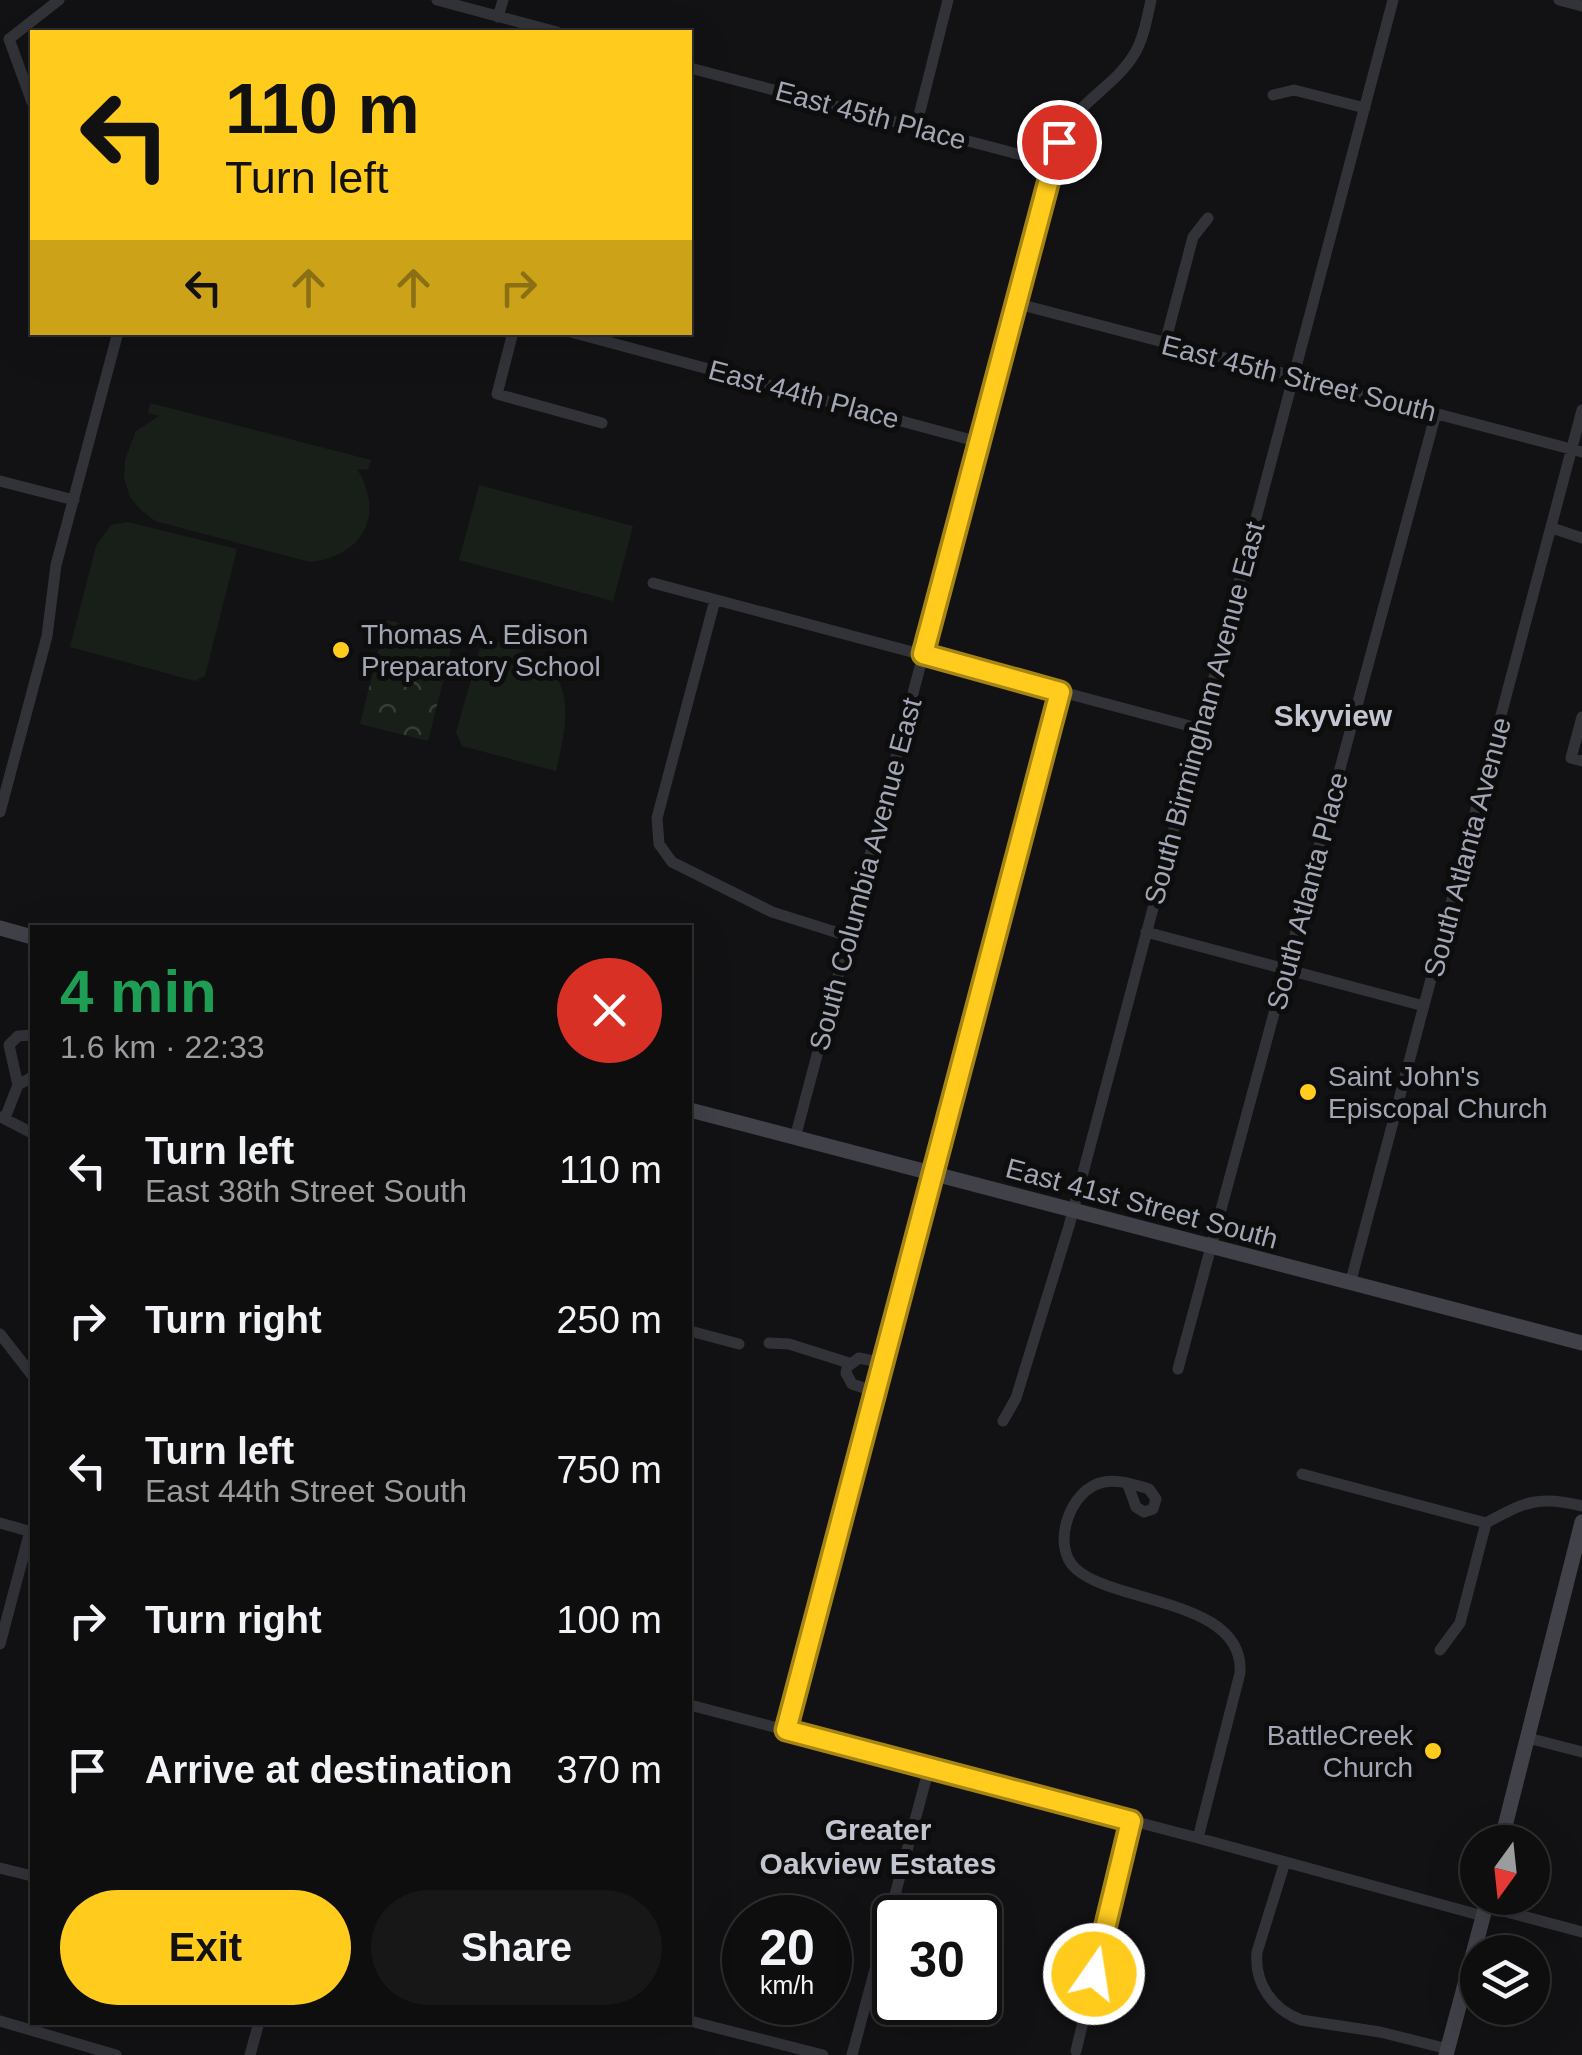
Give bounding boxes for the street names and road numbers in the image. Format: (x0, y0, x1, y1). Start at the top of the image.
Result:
street label: East 45th Place (772, 75, 970, 156)
street label: East 45th Street South (1158, 329, 1439, 428)
street label: East 44th Place (705, 354, 903, 435)
street label: South Birmingham Avenue East (1138, 518, 1271, 908)
street label: South Columbia Avenue East (803, 694, 928, 1054)
street label: South Atlanta Avenue (1418, 714, 1517, 980)
street label: South Atlanta Place (1261, 769, 1354, 1013)
street label: East 41st Street South (1003, 1152, 1281, 1255)

